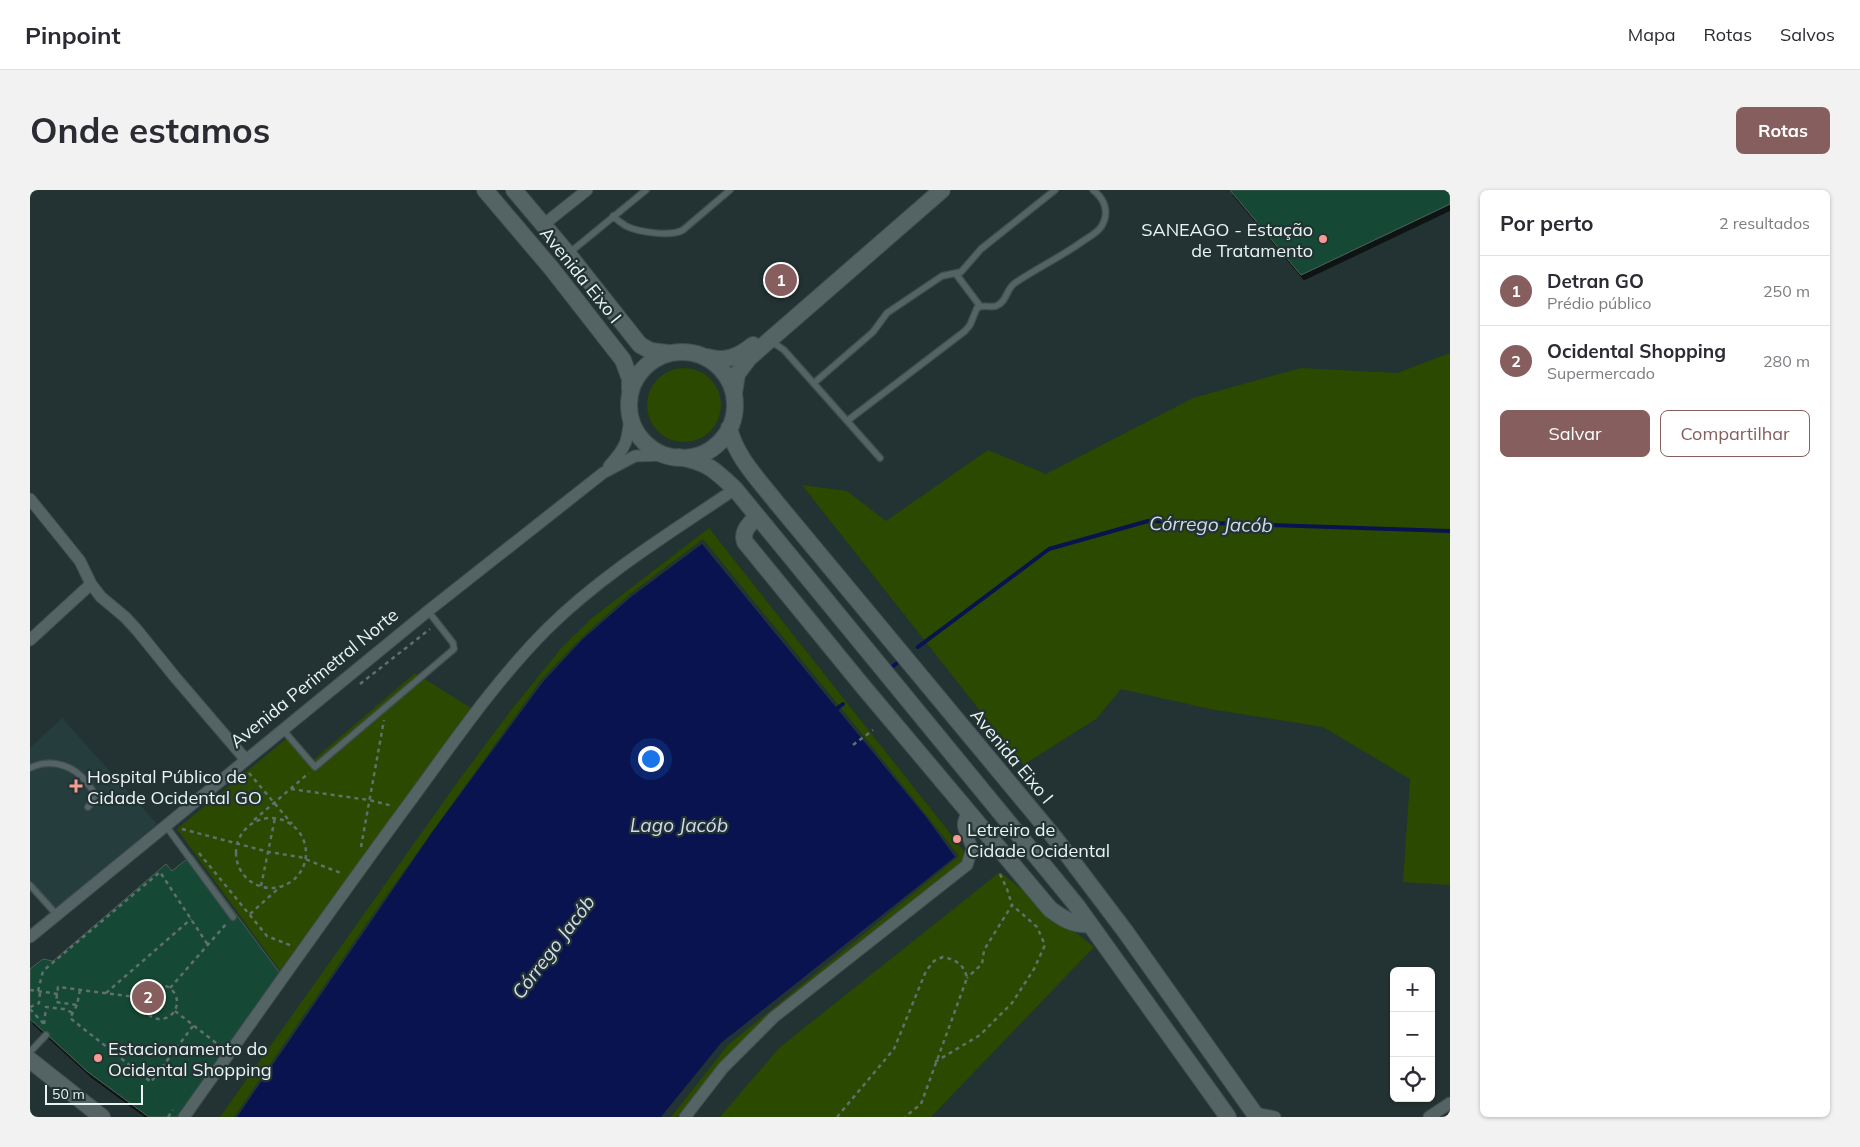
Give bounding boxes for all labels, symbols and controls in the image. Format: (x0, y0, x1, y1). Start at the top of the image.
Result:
text: Pinpoint (25, 20, 121, 50)
text: Mapa (1628, 23, 1676, 46)
text: Rotas (1704, 23, 1752, 46)
text: Salvos (1780, 23, 1835, 46)
button: Rotas (1736, 107, 1830, 154)
text: Onde estamos (30, 108, 270, 152)
text: Por perto (1500, 210, 1594, 236)
text: 2 resultados (1719, 213, 1810, 233)
place label: SANEAGO - Estação de Tratamento (1141, 218, 1313, 262)
street label: Avenida Eixo I (535, 222, 627, 328)
marker: SANEAGO - Estação de Tratamento (1317, 233, 1329, 245)
pin: 1 (765, 261, 797, 299)
text: Detran GO (1547, 269, 1644, 293)
text: 1 (1511, 281, 1521, 301)
text: 250 m (1763, 281, 1810, 301)
text: Prédio público (1547, 293, 1651, 313)
text: Ocidental Shopping (1547, 339, 1726, 363)
text: 2 (1511, 351, 1521, 371)
text: 280 m (1763, 351, 1810, 371)
text: Supermercado (1547, 363, 1655, 383)
button: Salvar (1500, 410, 1650, 457)
button: Compartilhar (1660, 410, 1810, 457)
water label: Córrego Jacób (1149, 511, 1273, 537)
street label: Avenida Perimetral Norte (225, 603, 403, 753)
street label: Avenida Eixo I (966, 704, 1058, 808)
your location (638, 746, 664, 772)
place label: Hospital Público de Cidade Ocidental GO (87, 765, 262, 809)
marker: Hospital Público de Cidade Ocidental GO (69, 779, 83, 793)
water label: Lago Jacób (630, 813, 728, 837)
place label: Letreiro de Cidade Ocidental (967, 818, 1110, 862)
marker: Letreiro de Cidade Ocidental (951, 833, 963, 845)
water label: Córrego Jacób (506, 890, 600, 1004)
map controls (1390, 967, 1435, 1102)
button: + (1390, 967, 1435, 1012)
pin: 2 (132, 978, 164, 1016)
button: − (1390, 1012, 1435, 1057)
place label: Estacionamento do Ocidental Shopping (108, 1037, 272, 1081)
marker: Estacionamento do Ocidental Shopping (92, 1052, 104, 1064)
button: locate (1390, 1057, 1435, 1102)
scale bar (45, 1082, 142, 1105)
text: 50 m (52, 1085, 85, 1103)

